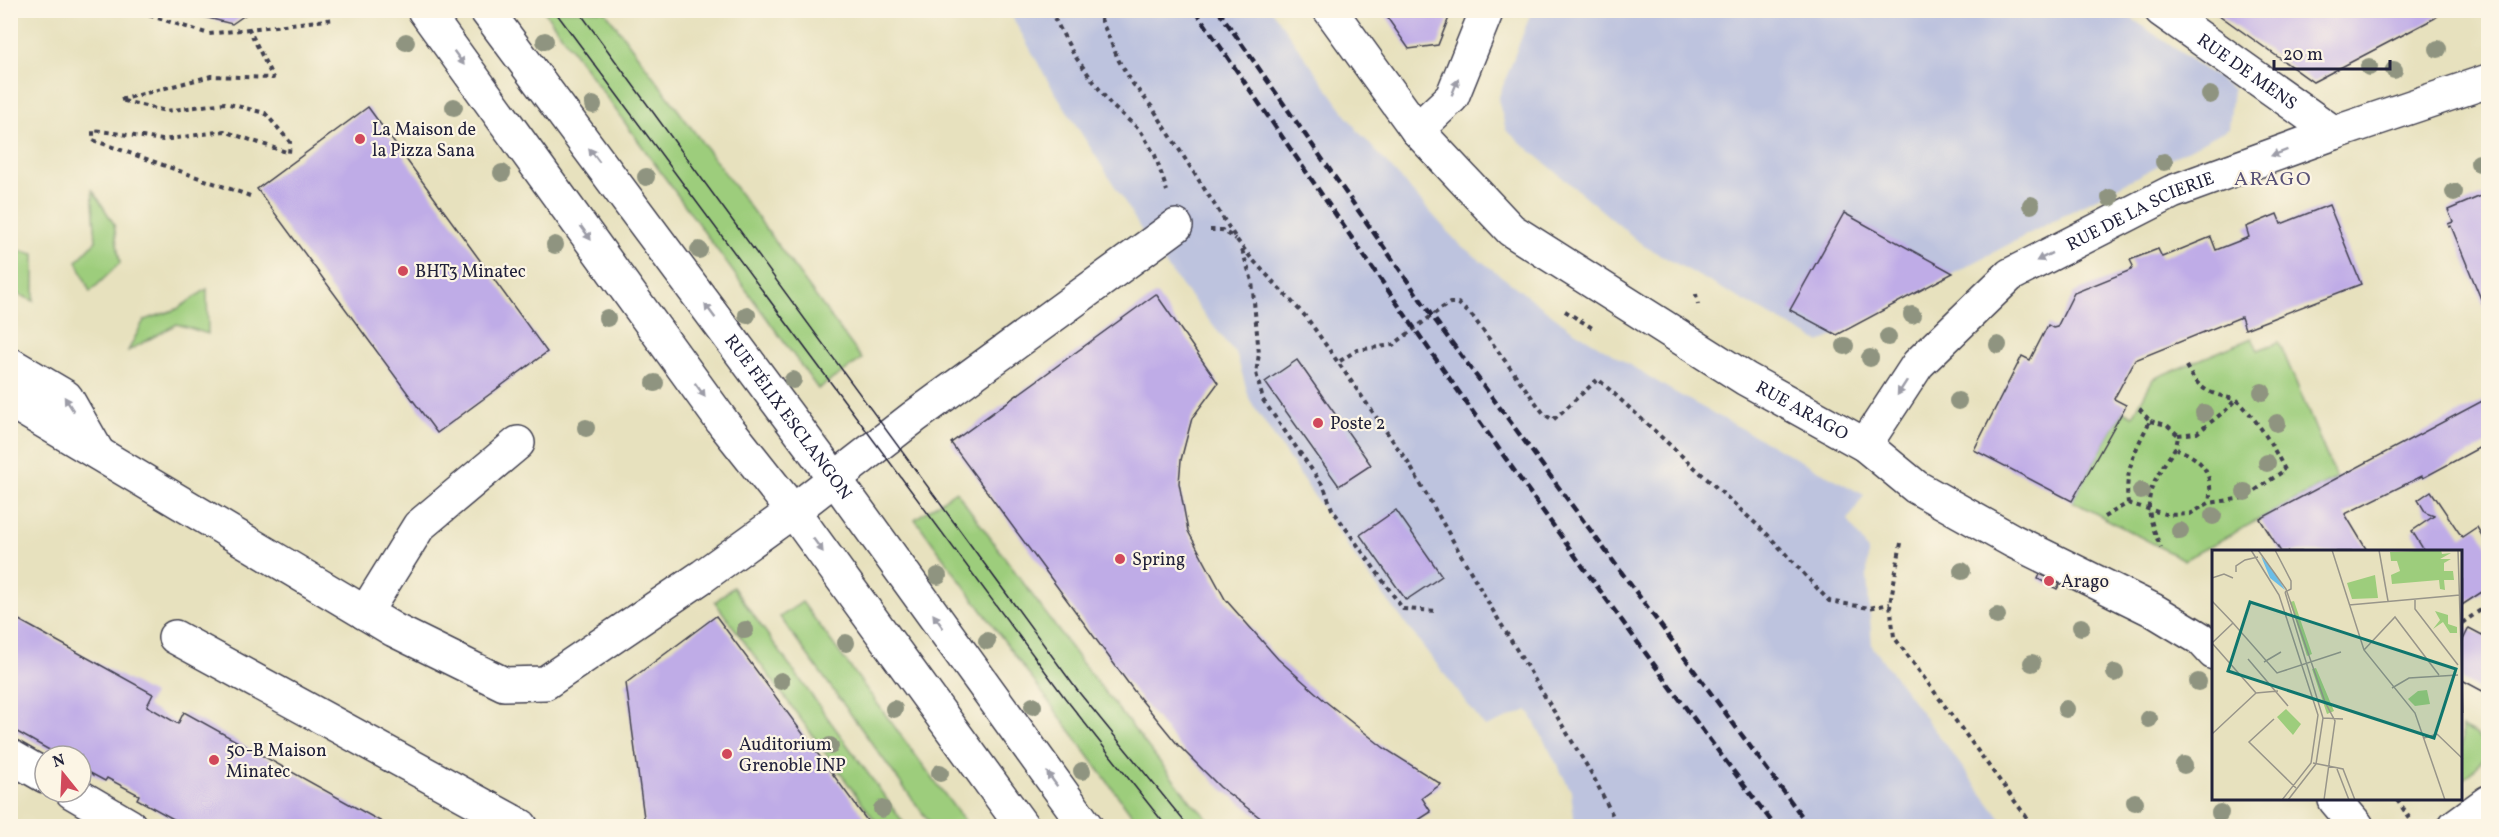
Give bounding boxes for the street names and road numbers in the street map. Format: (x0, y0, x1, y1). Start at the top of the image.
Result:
street label: RUE DE MENS (2191, 28, 2302, 117)
street label: RUE DE LA SCIERIE (2062, 167, 2218, 258)
street label: RUE FÉLIX ESCLANGON (718, 330, 857, 505)
street label: RUE ARAGO (1751, 376, 1852, 447)

